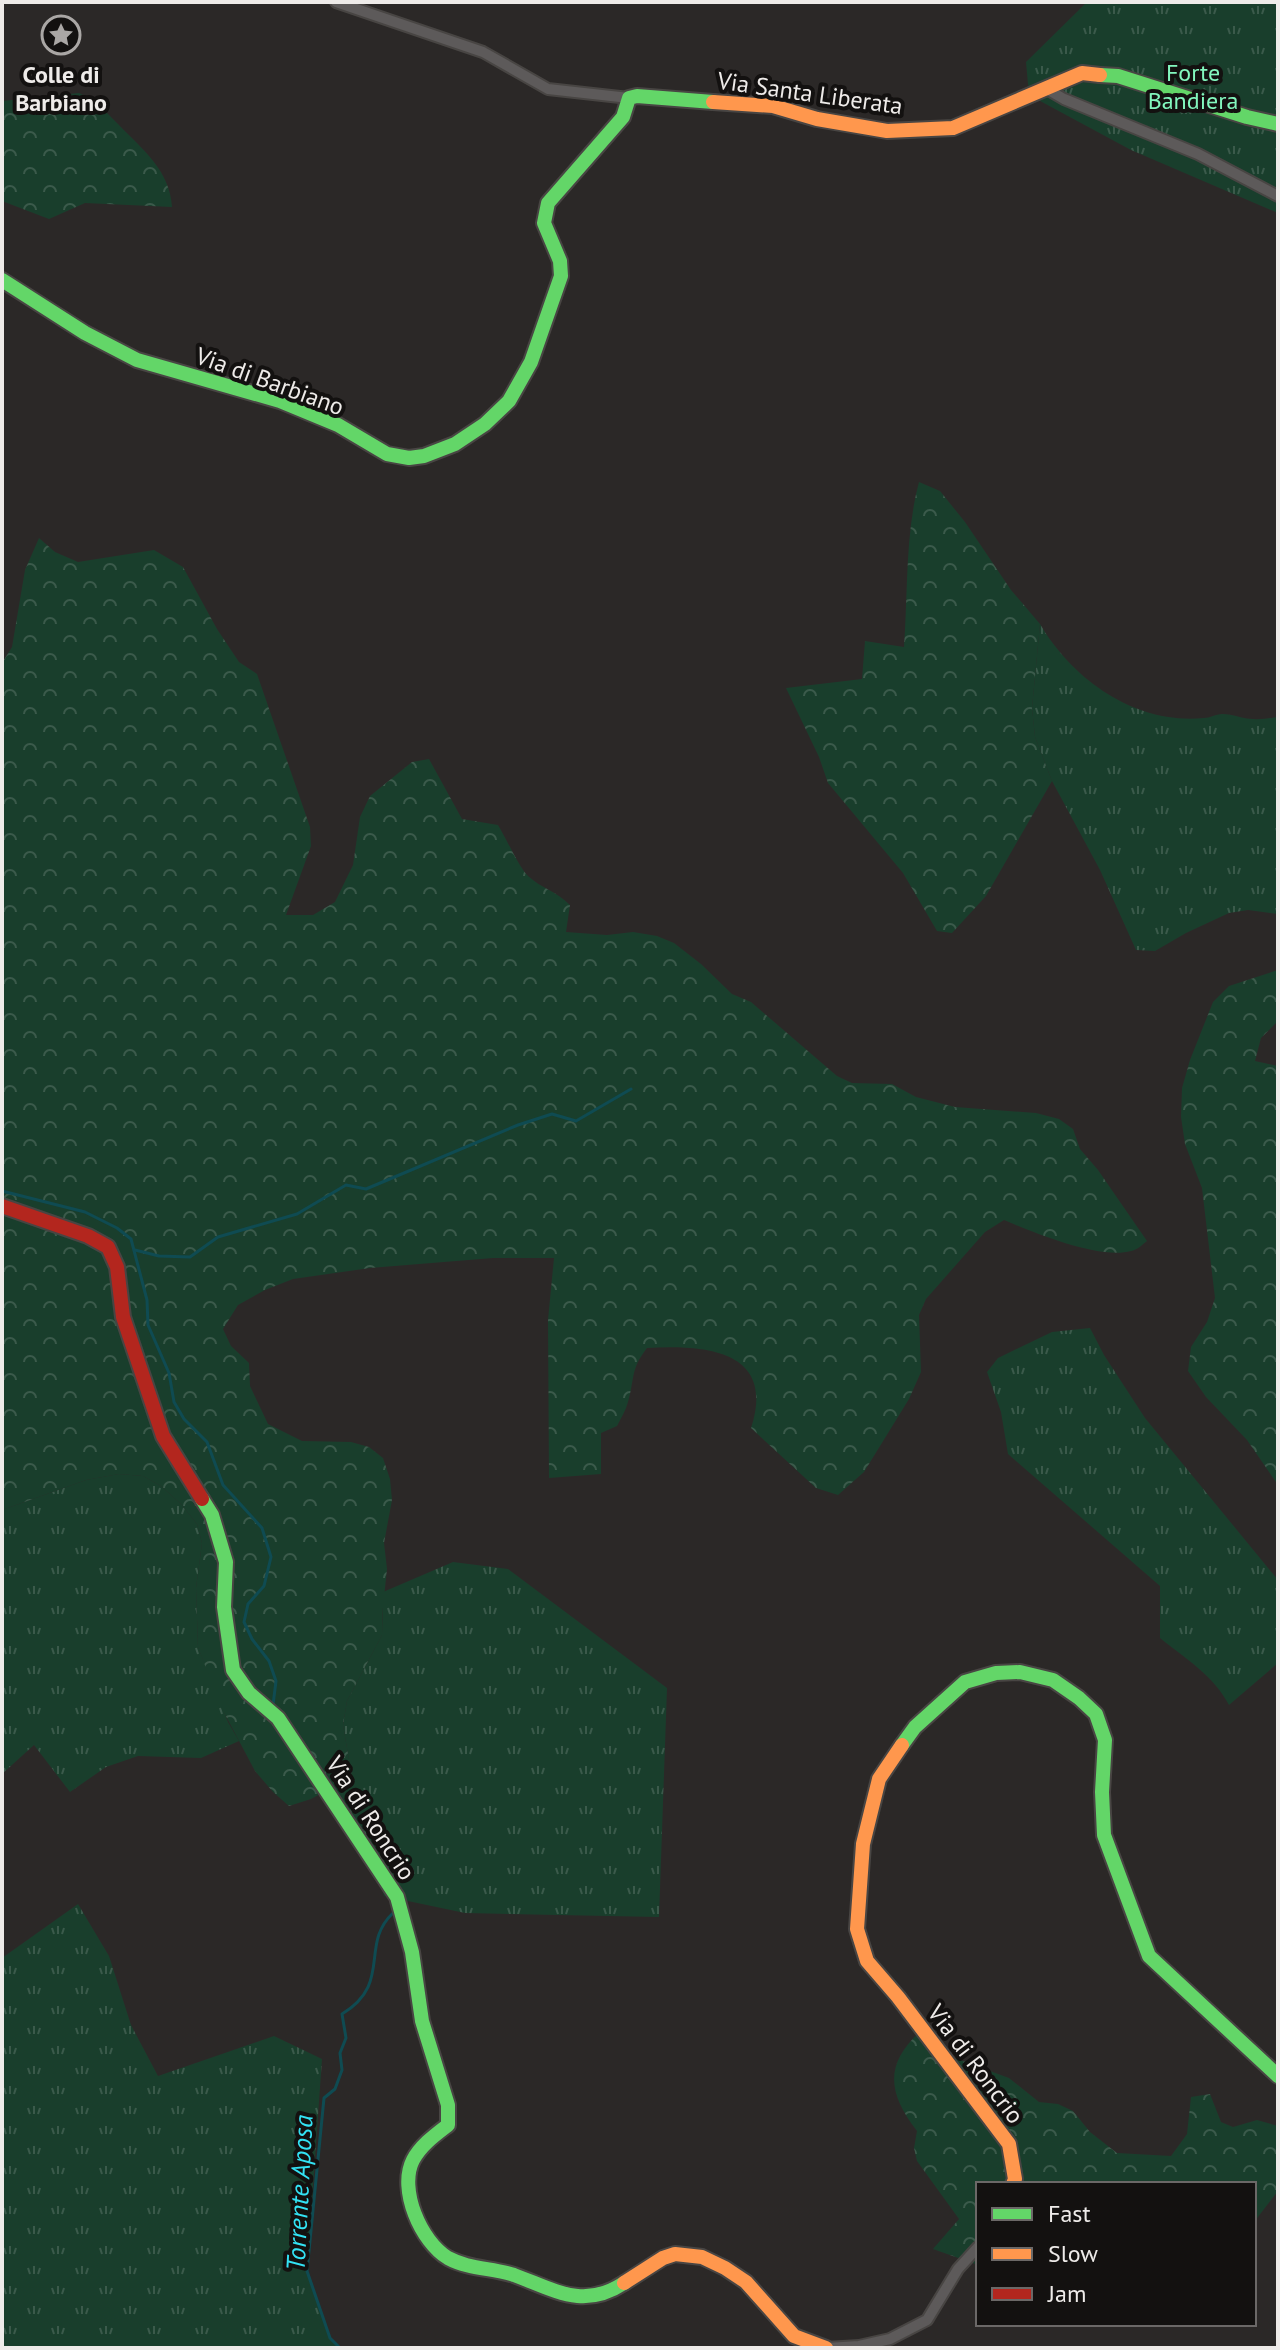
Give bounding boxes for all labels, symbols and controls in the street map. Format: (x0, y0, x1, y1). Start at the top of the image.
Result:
place icon: Colle di Barbiano (40, 14, 82, 56)
park label: Forte Bandiera (1148, 57, 1238, 116)
place label: Colle di Barbiano (15, 59, 107, 118)
street label: Via Santa Liberata (714, 65, 905, 121)
street label: Via di Barbiano (191, 340, 348, 422)
street label: Via di Roncrio (319, 1749, 423, 1886)
street label: Via di Roncrio (920, 1997, 1031, 2130)
water label: Torrente Aposa (278, 2114, 320, 2272)
legend (976, 2182, 1256, 2326)
text: Fast (1048, 2198, 1091, 2229)
text: Slow (1048, 2238, 1098, 2269)
text: Jam (1047, 2278, 1086, 2309)

